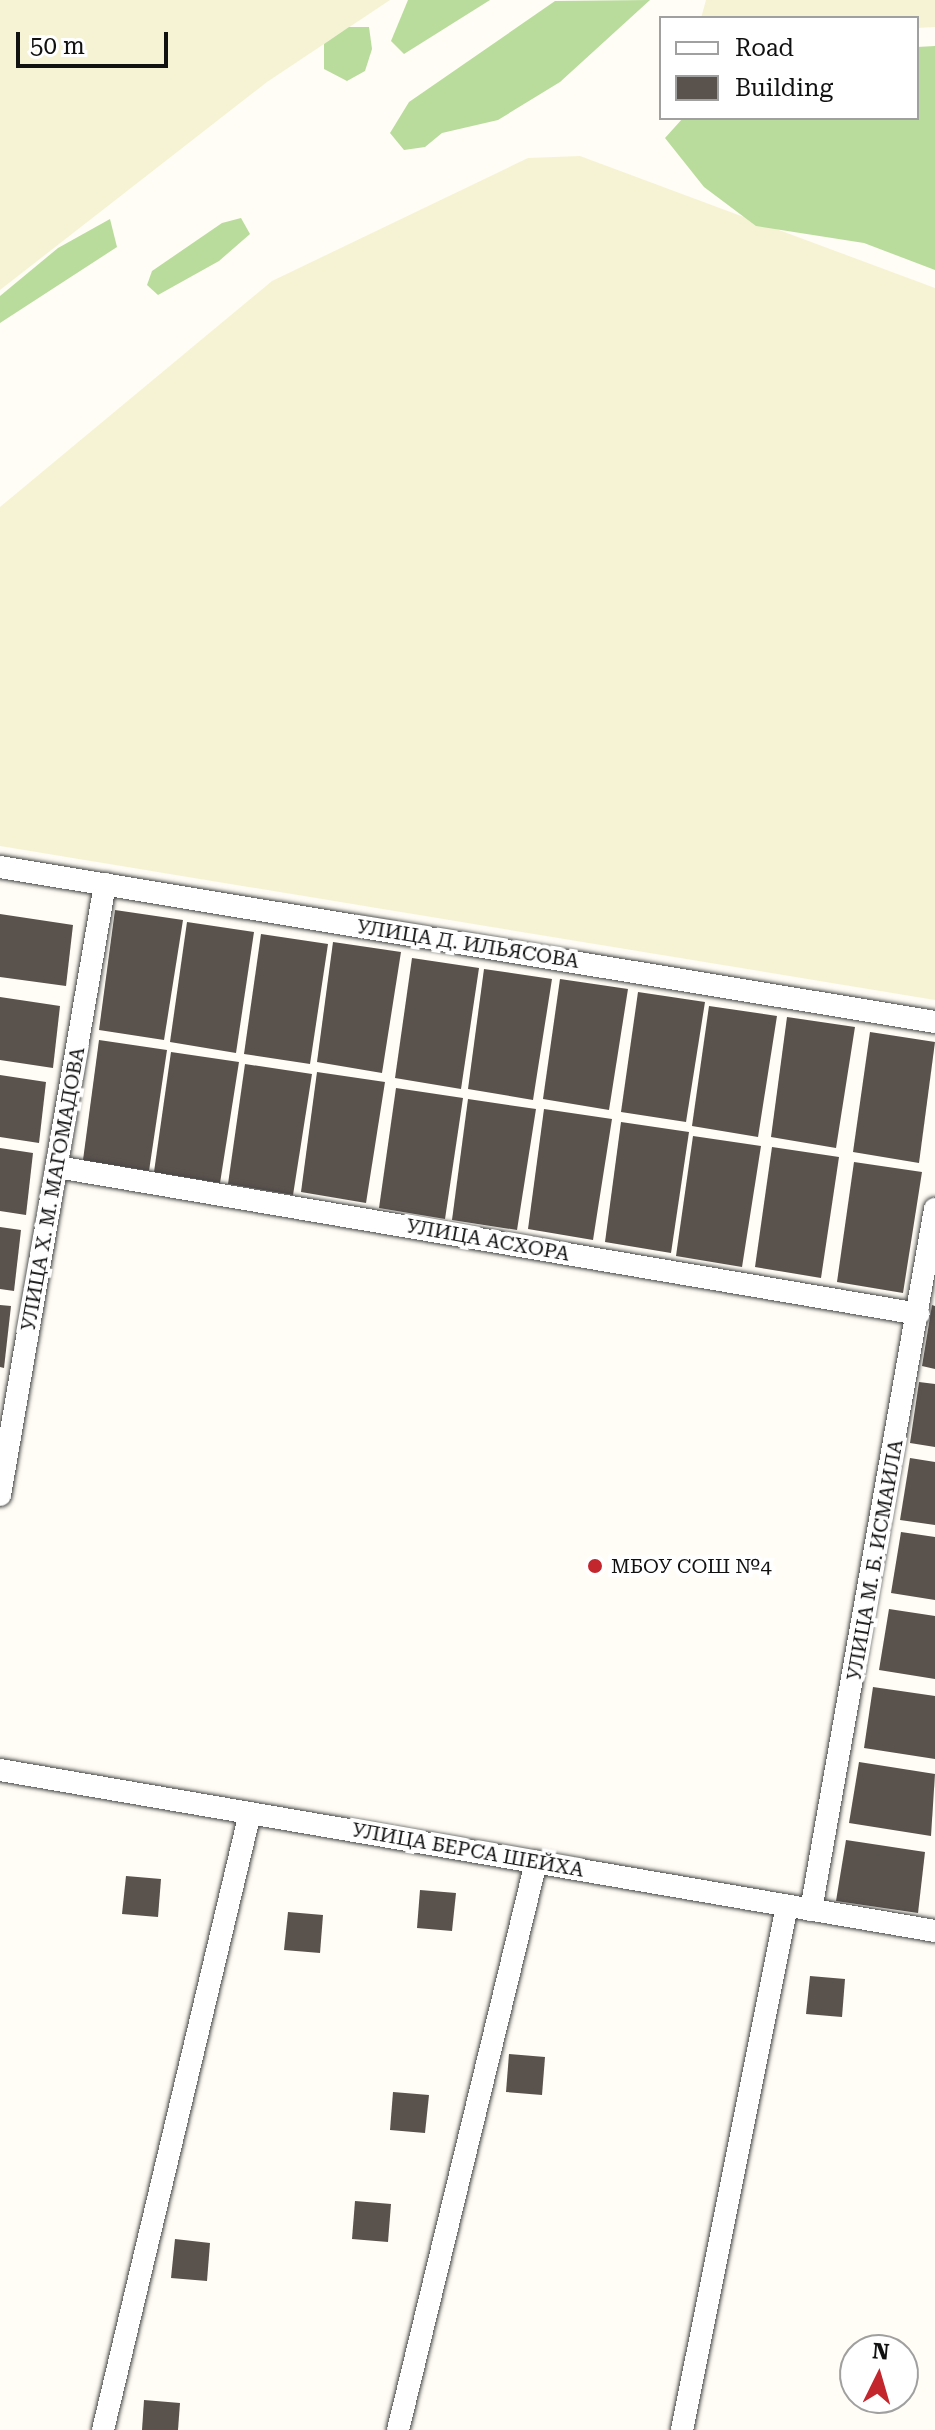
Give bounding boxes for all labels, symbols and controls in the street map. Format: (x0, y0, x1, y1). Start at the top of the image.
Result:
scale bar (20, 16, 172, 66)
legend (659, 16, 919, 120)
text: 50 m (30, 32, 85, 60)
text: Road (735, 34, 794, 62)
text: Building (735, 74, 833, 102)
street label: УЛИЦА Д. ИЛЬЯСОВА (355, 915, 581, 973)
street label: УЛИЦА Х. М. МАГОМАДОВА (16, 1045, 90, 1333)
street label: УЛИЦА АСХОРА (405, 1214, 571, 1266)
street label: УЛИЦА М. Б. ИСМАИЛА (842, 1438, 908, 1682)
place label: МБОУ СОШ №4 (611, 1554, 772, 1578)
marker: МБОУ СОШ №4 (586, 1557, 604, 1575)
street label: УЛИЦА БЕРСА ШЕЙХА (350, 1818, 586, 1882)
north arrow (839, 2334, 919, 2414)
text: N (871, 2338, 890, 2365)

